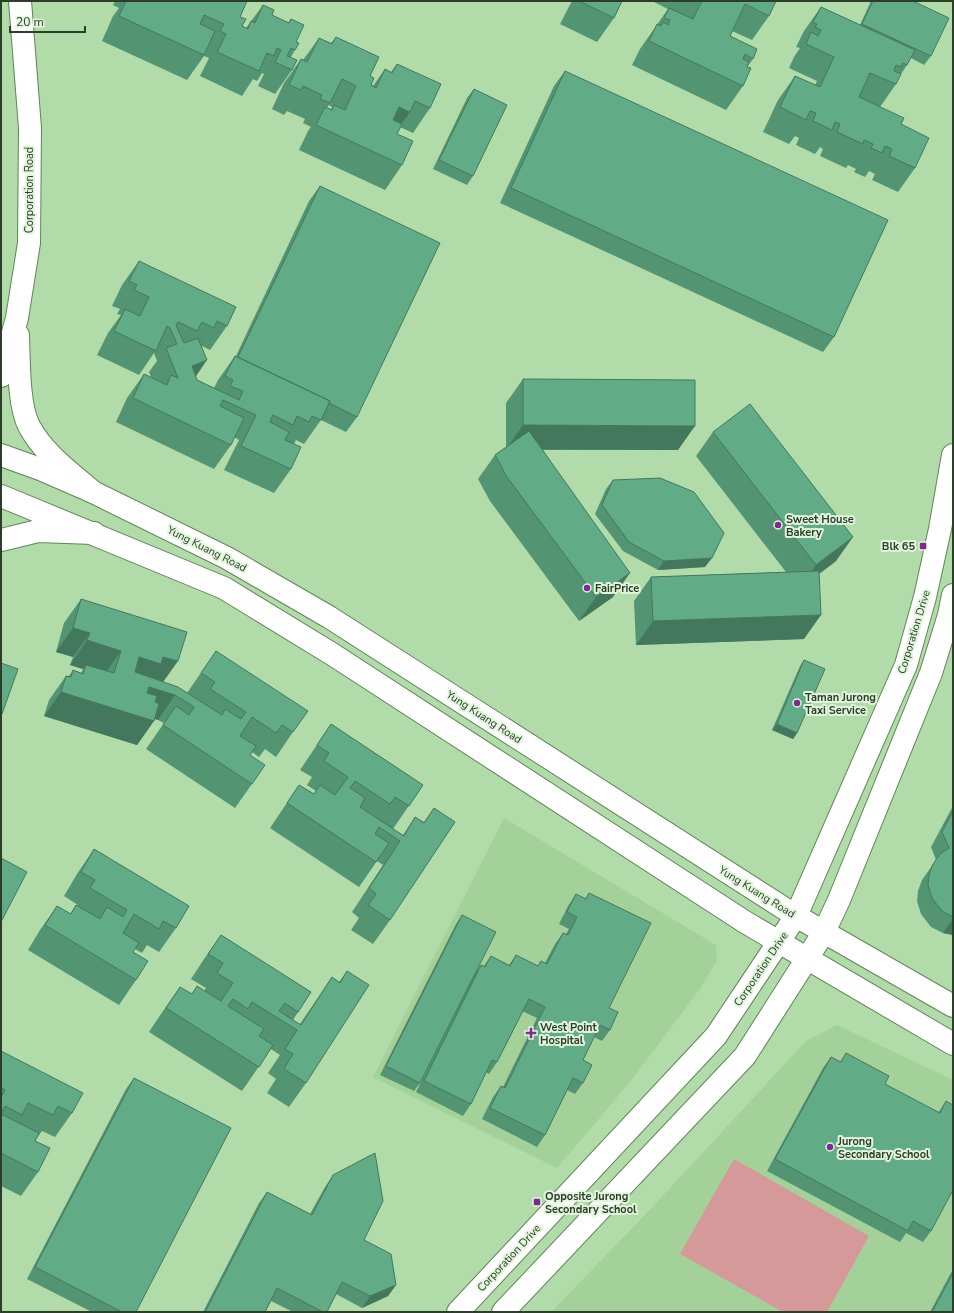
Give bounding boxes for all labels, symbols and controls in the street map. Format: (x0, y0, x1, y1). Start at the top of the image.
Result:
scale bar (10, 8, 85, 34)
text: 20 m (16, 14, 44, 30)
street label: Corporation Road (22, 147, 37, 233)
place label: Sweet House Bakery (786, 512, 854, 540)
marker: Sweet House Bakery (773, 520, 783, 530)
street label: Yung Kuang Road (164, 522, 249, 576)
place label: Blk 65 (882, 539, 915, 554)
marker: Blk 65 (918, 541, 928, 551)
place label: FairPrice (595, 581, 639, 596)
marker: FairPrice (582, 583, 592, 593)
street label: Corporation Drive (894, 588, 934, 676)
street label: Yung Kuang Road (442, 686, 525, 747)
place label: Taman Jurong Taxi Service (805, 690, 876, 718)
marker: Taman Jurong Taxi Service (792, 698, 802, 708)
street label: Yung Kuang Road (715, 862, 798, 922)
street label: Corporation Drive (730, 929, 792, 1009)
place label: West Point Hospital (540, 1020, 597, 1048)
marker: West Point Hospital (525, 1027, 537, 1039)
place label: Jurong Secondary School (837, 1134, 930, 1162)
marker: Jurong Secondary School (825, 1142, 835, 1152)
place label: Opposite Jurong Secondary School (545, 1189, 637, 1217)
marker: Opposite Jurong Secondary School (532, 1197, 542, 1207)
street label: Corporation Drive (474, 1221, 544, 1295)

